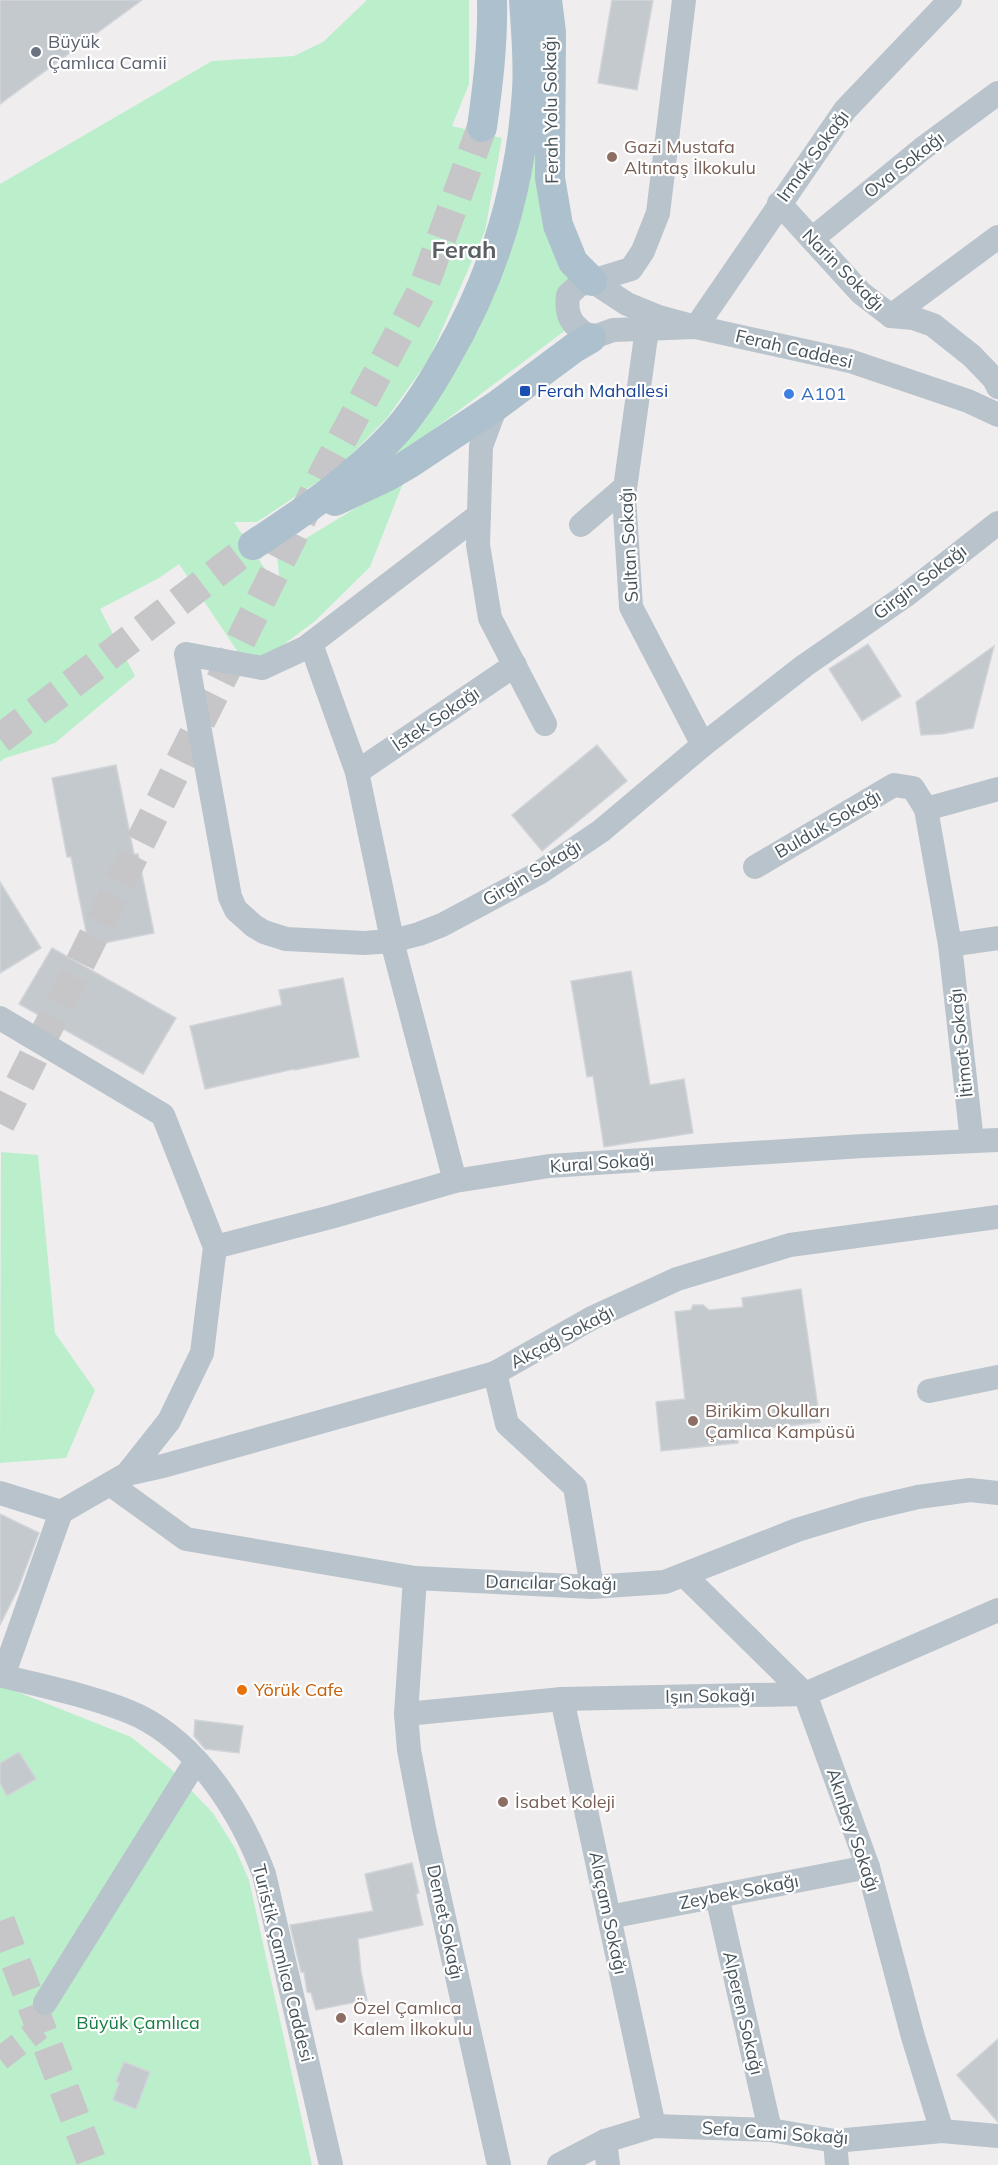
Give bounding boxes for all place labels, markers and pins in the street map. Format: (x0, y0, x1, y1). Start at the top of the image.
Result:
place label: Büyük Çamlıca Camii (48, 30, 167, 74)
marker: Büyük Çamlıca Camii (29, 45, 43, 59)
place label: Gazi Mustafa Altıntaş İlkokulu (624, 135, 756, 179)
marker: Gazi Mustafa Altıntaş İlkokulu (605, 150, 619, 164)
place label: Ferah Mahallesi (537, 379, 668, 402)
place label: A101 (801, 382, 847, 405)
marker: Ferah Mahallesi (518, 384, 532, 398)
marker: A101 (782, 387, 796, 401)
place label: Birikim Okulları Çamlıca Kampüsü (705, 1399, 855, 1443)
marker: Birikim Okulları Çamlıca Kampüsü (686, 1414, 700, 1428)
place label: Yörük Cafe (253, 1678, 343, 1701)
marker: Yörük Cafe (235, 1683, 249, 1697)
place label: İsabet Koleji (515, 1790, 615, 1813)
marker: İsabet Koleji (496, 1795, 510, 1809)
place label: Özel Çamlıca Kalem İlkokulu (353, 1996, 472, 2040)
marker: Özel Çamlıca Kalem İlkokulu (334, 2011, 348, 2025)

